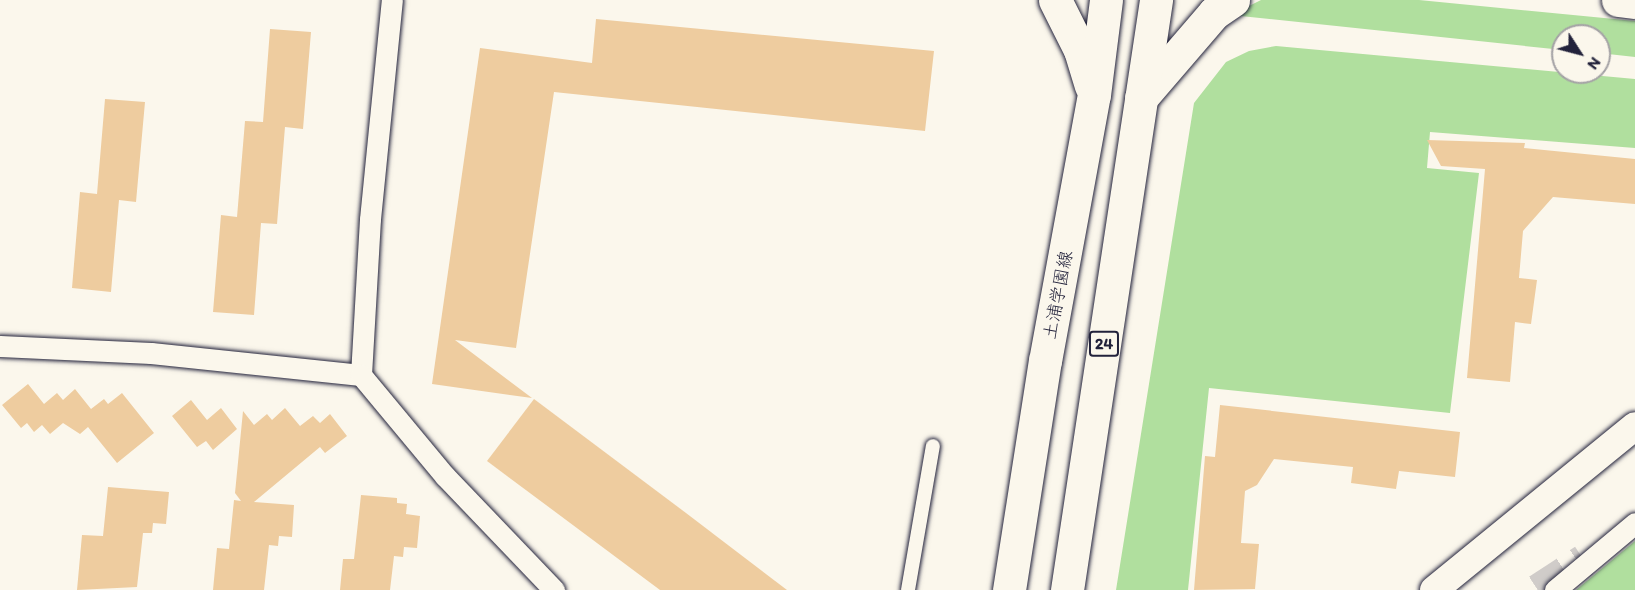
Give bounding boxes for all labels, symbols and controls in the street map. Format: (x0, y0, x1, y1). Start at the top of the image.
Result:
north arrow (1551, 24, 1611, 84)
text: N (1583, 54, 1605, 74)
street label: 土浦学園線 (1039, 249, 1077, 341)
road number: 24 (1088, 331, 1120, 357)

